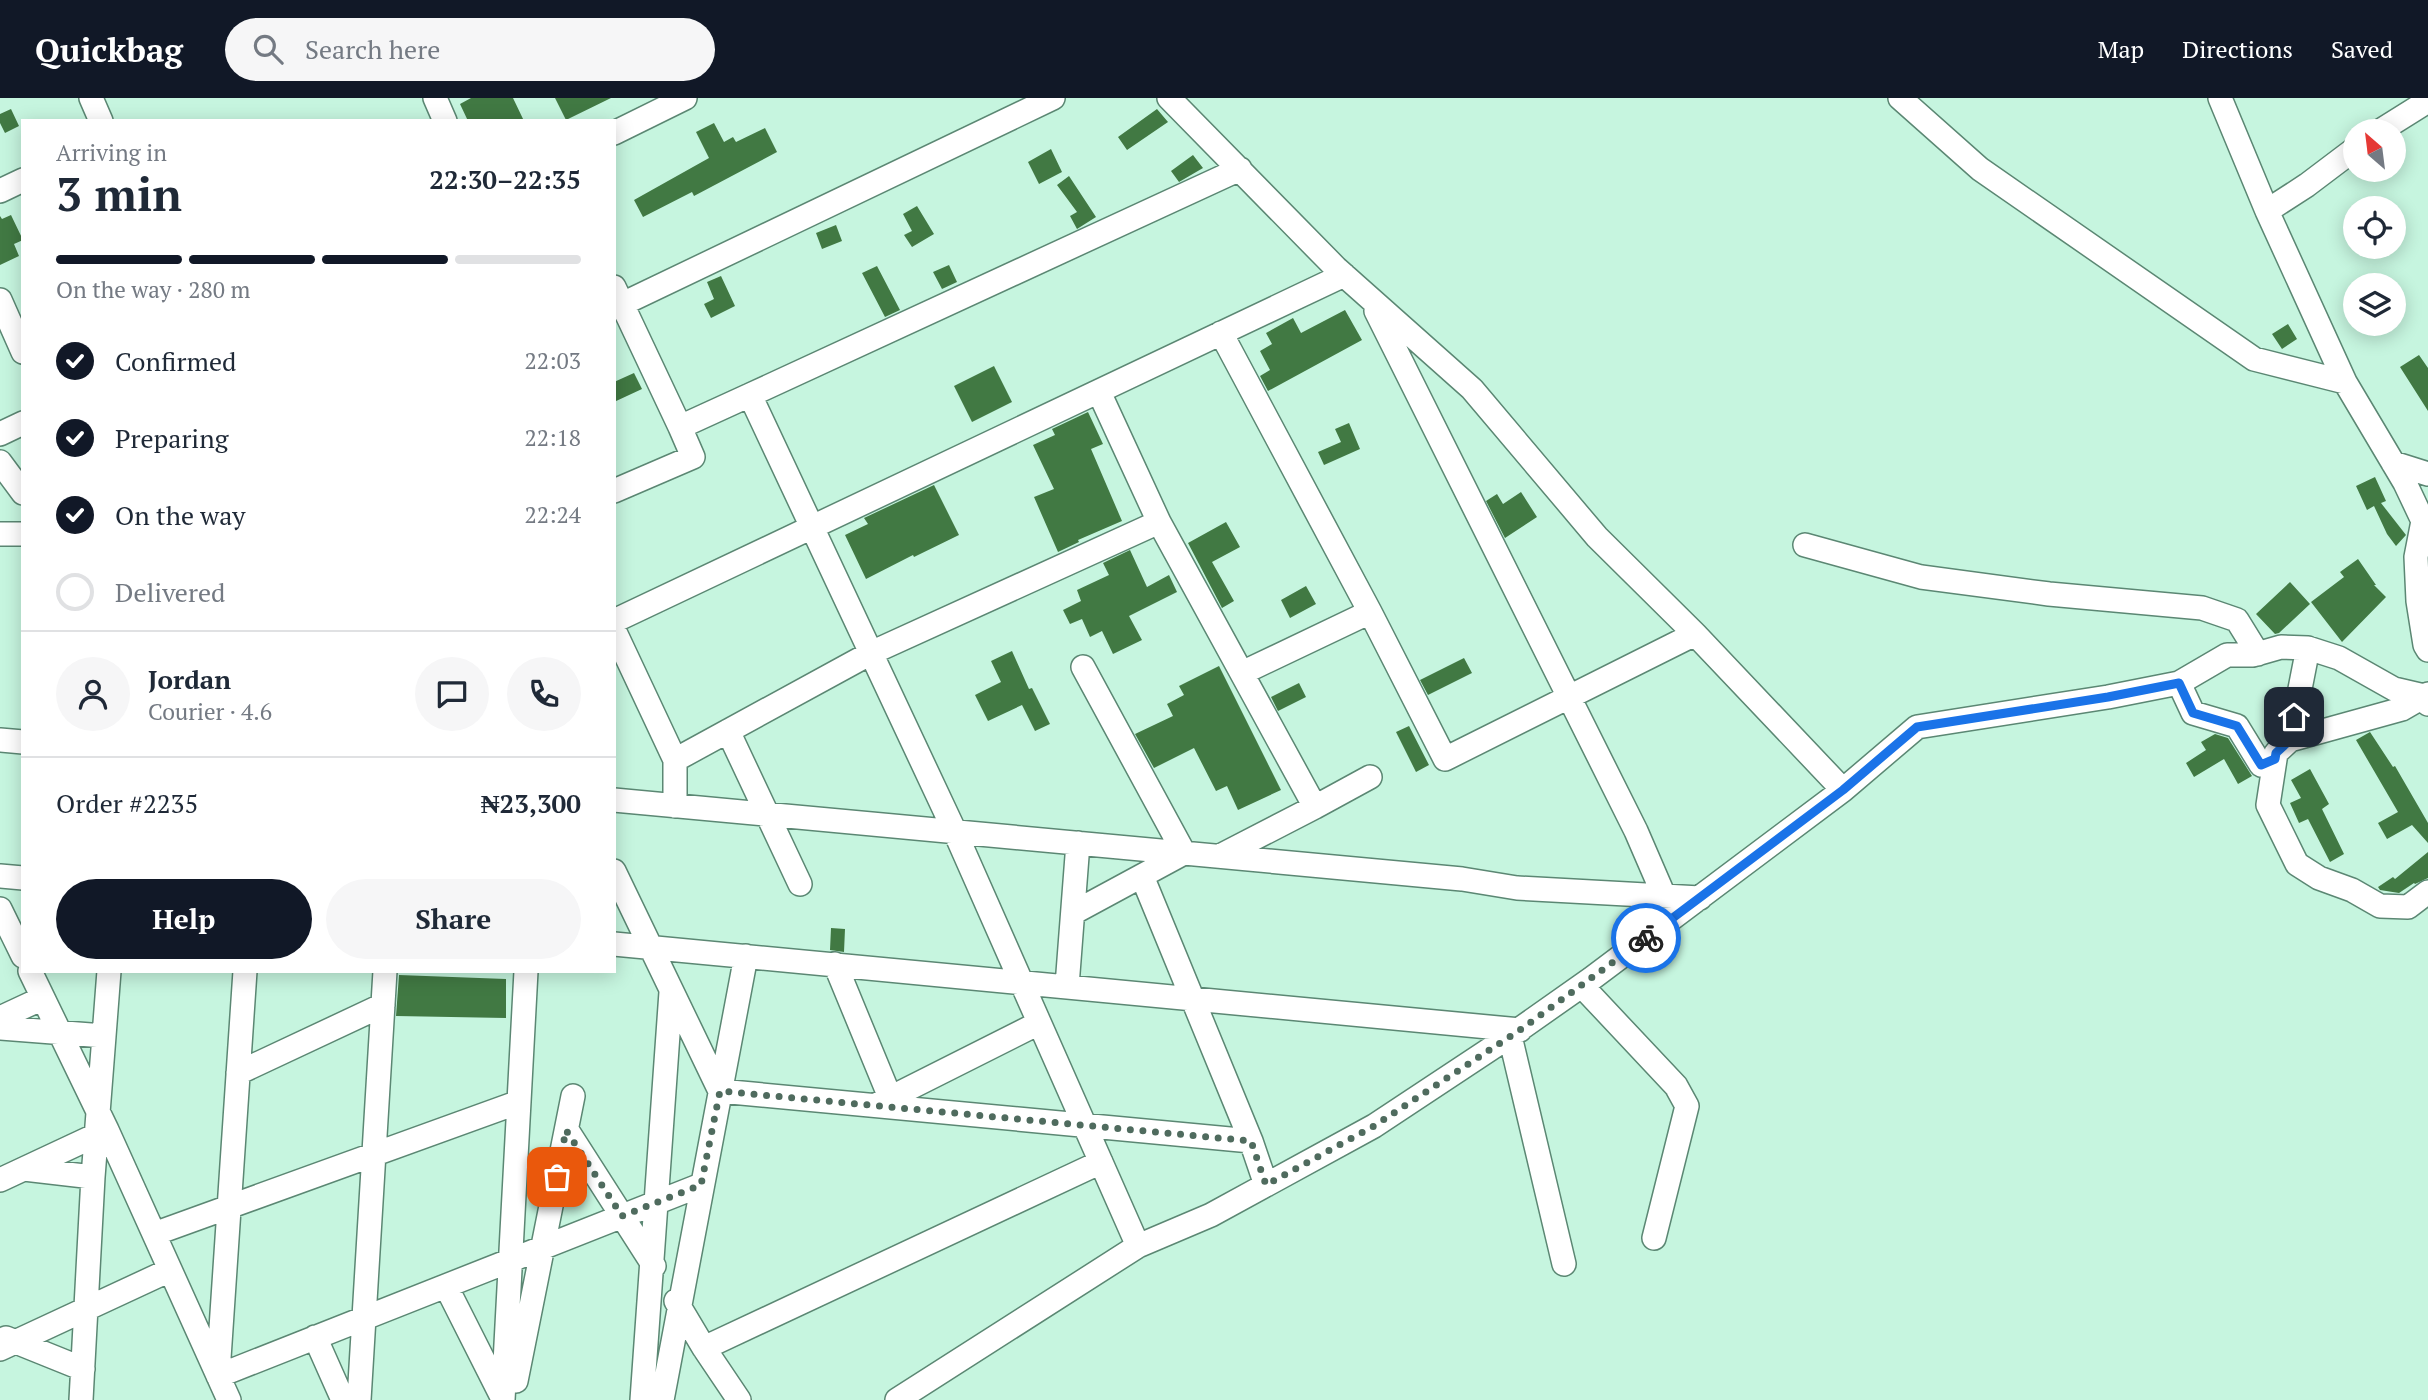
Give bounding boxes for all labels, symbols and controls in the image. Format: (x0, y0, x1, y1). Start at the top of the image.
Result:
search box (225, 18, 715, 81)
text: Quickbag (35, 28, 183, 71)
icon: search (249, 30, 287, 68)
text: Search here (305, 32, 440, 66)
text: Map (2098, 33, 2144, 65)
text: Directions (2182, 33, 2293, 65)
text: Saved (2331, 33, 2393, 65)
north arrow (2343, 119, 2406, 182)
map controls (2343, 119, 2406, 336)
text: Arriving in (56, 137, 167, 168)
text: 22:30–22:35 (429, 162, 581, 196)
text: 3 min (56, 163, 182, 224)
button: locate (2343, 196, 2406, 259)
button: layers (2343, 273, 2406, 336)
text: On the way · 280 m (56, 274, 250, 305)
icon: check (56, 342, 94, 380)
text: Confirmed (115, 344, 236, 378)
text: 22:03 (524, 345, 581, 376)
icon: check (56, 419, 94, 457)
text: Preparing (115, 421, 228, 455)
text: 22:18 (524, 422, 581, 453)
icon: check (56, 496, 94, 534)
text: On the way (115, 498, 246, 532)
text: 22:24 (524, 499, 581, 530)
text: Delivered (115, 575, 225, 609)
button: person (56, 657, 130, 731)
button: chat (415, 657, 489, 731)
button: phone (507, 657, 581, 731)
text: Jordan (148, 662, 231, 696)
pin (2264, 687, 2324, 747)
text: Courier · 4.6 (148, 696, 272, 727)
icon: home (2275, 698, 2313, 736)
text: Order #2235 (56, 786, 198, 820)
text: ₦23,300 (481, 786, 581, 820)
button: Help (56, 879, 312, 959)
button: Share (326, 879, 581, 959)
courier (1611, 903, 1681, 973)
icon: bike (1627, 919, 1665, 957)
pin (527, 1147, 587, 1207)
icon: bag (538, 1158, 576, 1196)

